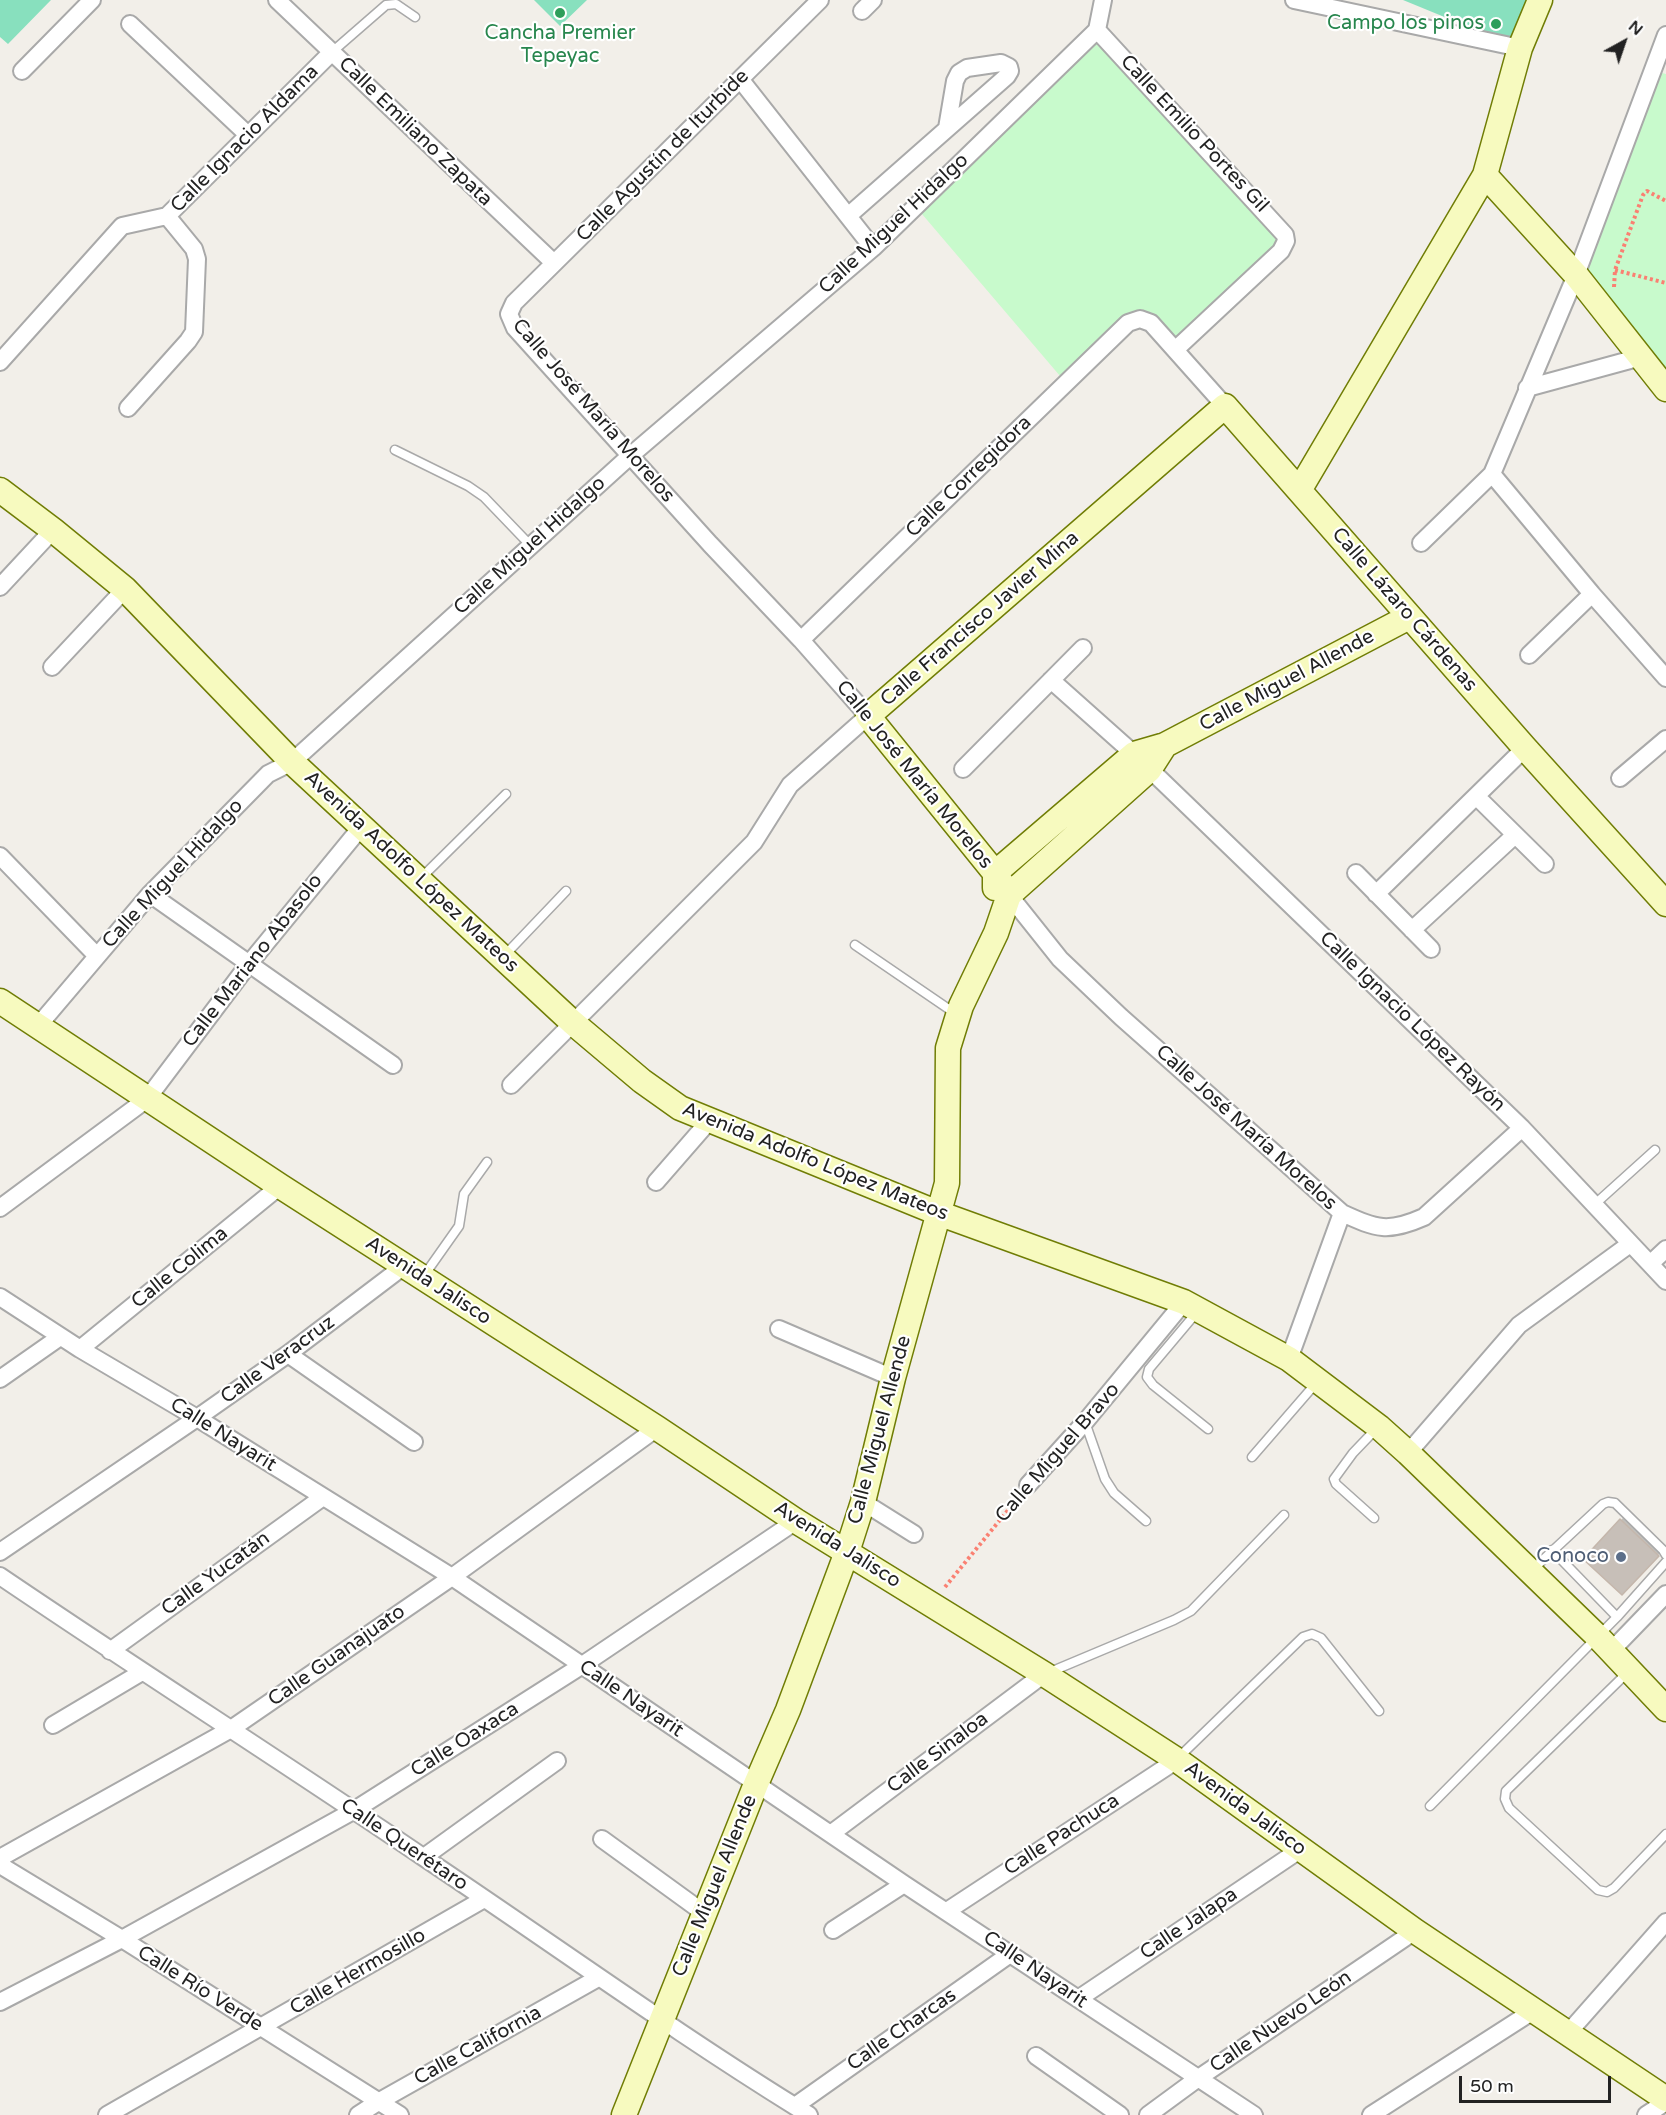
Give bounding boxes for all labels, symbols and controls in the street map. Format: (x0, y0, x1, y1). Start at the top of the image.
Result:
marker: Cancha Premier Tepeyac (553, 6, 567, 20)
place label: Campo los pinos (1327, 12, 1484, 36)
north arrow (1594, 12, 1654, 72)
text: N (1624, 16, 1647, 40)
marker: Campo los pinos (1489, 17, 1503, 31)
place label: Cancha Premier Tepeyac (485, 22, 635, 69)
street label: Calle Emilio Portes Gil (1115, 50, 1273, 218)
street label: Calle Emiliano Zapata (333, 52, 497, 212)
street label: Calle Ignacio Aldama (166, 60, 324, 218)
street label: Calle Agustín de Iturbide (572, 65, 754, 247)
street label: Calle Miguel Hidalgo (814, 149, 974, 299)
street label: Calle José María Morelos (507, 314, 679, 508)
street label: Calle Corregidora (901, 411, 1037, 543)
street label: Calle Miguel Hidalgo (449, 472, 611, 620)
street label: Calle Lázaro Cárdenas (1326, 523, 1482, 697)
street label: Calle Francisco Javier Mina (876, 526, 1084, 712)
street label: Calle Miguel Allende (1196, 625, 1378, 737)
street label: Calle José María Morelos (831, 676, 997, 874)
street label: Avenida Adolfo López Mateos (299, 766, 523, 978)
street label: Calle Miguel Hidalgo (98, 794, 248, 954)
street label: Calle Mariano Abasolo (178, 870, 328, 1052)
street label: Calle Ignacio López Rayón (1314, 927, 1510, 1117)
street label: Calle José María Morelos (1150, 1040, 1342, 1216)
street label: Avenida Adolfo López Mateos (679, 1098, 951, 1226)
street label: Calle Colima (127, 1222, 233, 1314)
street label: Avenida Jalisco (361, 1231, 495, 1331)
street label: Calle Veracruz (216, 1311, 340, 1409)
street label: Calle Miguel Allende (843, 1333, 917, 1527)
street label: Calle Miguel Bravo (991, 1378, 1125, 1528)
street label: Calle Nayarit (165, 1393, 281, 1477)
street label: Avenida Jalisco (769, 1496, 905, 1594)
street label: Calle Yucatán (157, 1527, 275, 1621)
place label: Conoco (1536, 1545, 1609, 1569)
marker: Conoco (1614, 1550, 1628, 1564)
street label: Calle Guanajuato (264, 1600, 410, 1712)
street label: Calle Nayarit (574, 1655, 688, 1743)
street label: Calle Oaxaca (407, 1697, 523, 1783)
street label: Calle Sinaloa (883, 1707, 993, 1799)
street label: Avenida Jalisco (1179, 1757, 1311, 1861)
street label: Calle Pachuca (1000, 1789, 1124, 1881)
street label: Calle Miguel Allende (667, 1791, 763, 1981)
street label: Calle Querétaro (336, 1794, 472, 1896)
street label: Calle Jalapa (1136, 1883, 1242, 1965)
street label: Calle Hermosillo (286, 1923, 430, 2021)
street label: Calle Nayarit (978, 1926, 1092, 2014)
street label: Calle Río Verde (133, 1941, 267, 2037)
street label: Calle Nuevo León (1206, 1966, 1356, 2078)
street label: Calle Charcas (843, 1984, 961, 2076)
street label: Calle California (410, 2001, 546, 2091)
scale bar (1462, 2064, 1614, 2102)
text: 50 m (1470, 2075, 1514, 2097)

